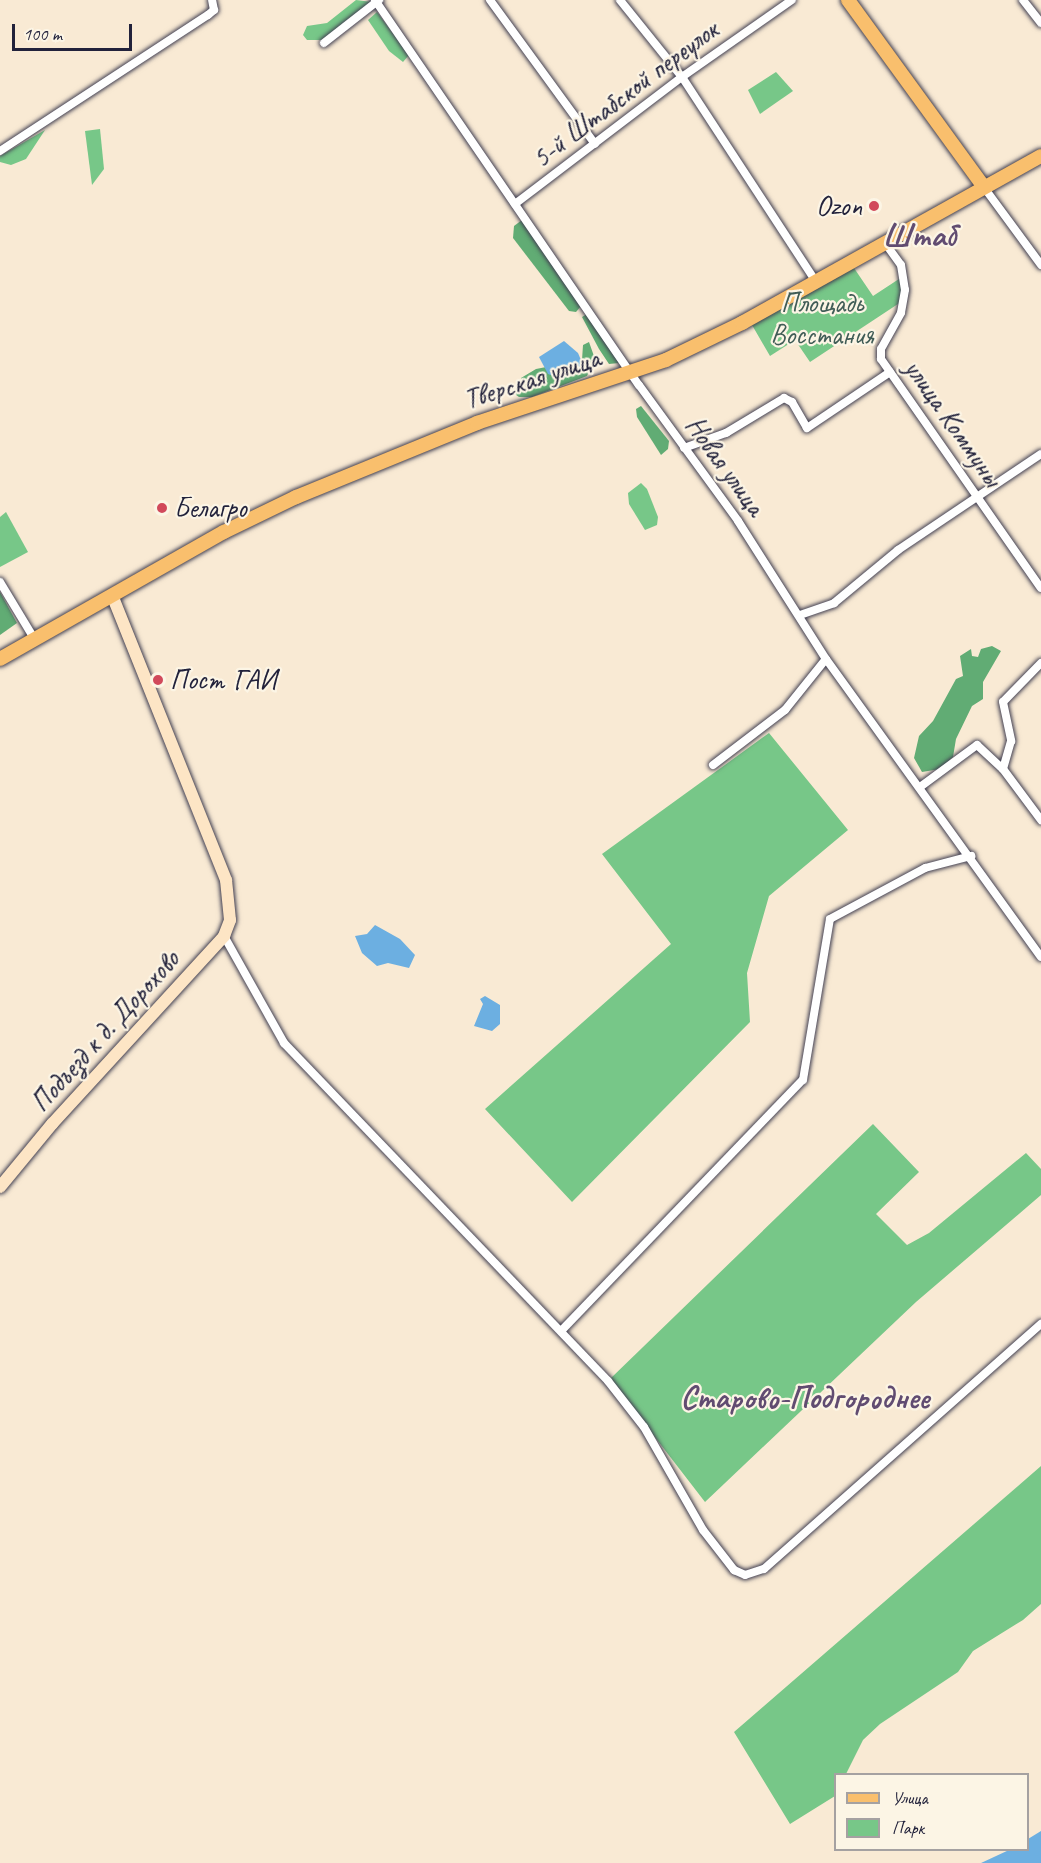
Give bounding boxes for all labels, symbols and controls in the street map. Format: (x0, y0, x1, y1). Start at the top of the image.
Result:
scale bar (15, 12, 135, 50)
street label: 5-й Штабской переулок (525, 13, 725, 175)
text: 100 m (23, 23, 62, 45)
place label: Ozon (816, 189, 862, 223)
marker: Ozon (867, 199, 881, 213)
district label: Штаб (882, 215, 956, 255)
park label: Площадь Восстания (770, 286, 874, 352)
street label: Тверская улица (459, 341, 605, 417)
street label: улица Коммуны (896, 352, 1010, 494)
street label: Новая улица (677, 409, 773, 523)
place label: Белагро (174, 491, 247, 525)
marker: Белагро (155, 501, 169, 515)
place label: Пост ГАИ (170, 663, 274, 697)
marker: Пост ГАИ (151, 673, 165, 687)
street label: Подъезд к д. Дорохово (24, 943, 186, 1119)
district label: Старово-Подгороднее (680, 1379, 930, 1417)
legend (834, 1773, 1029, 1851)
text: Улица (892, 1787, 928, 1809)
text: Парк (892, 1817, 924, 1839)

